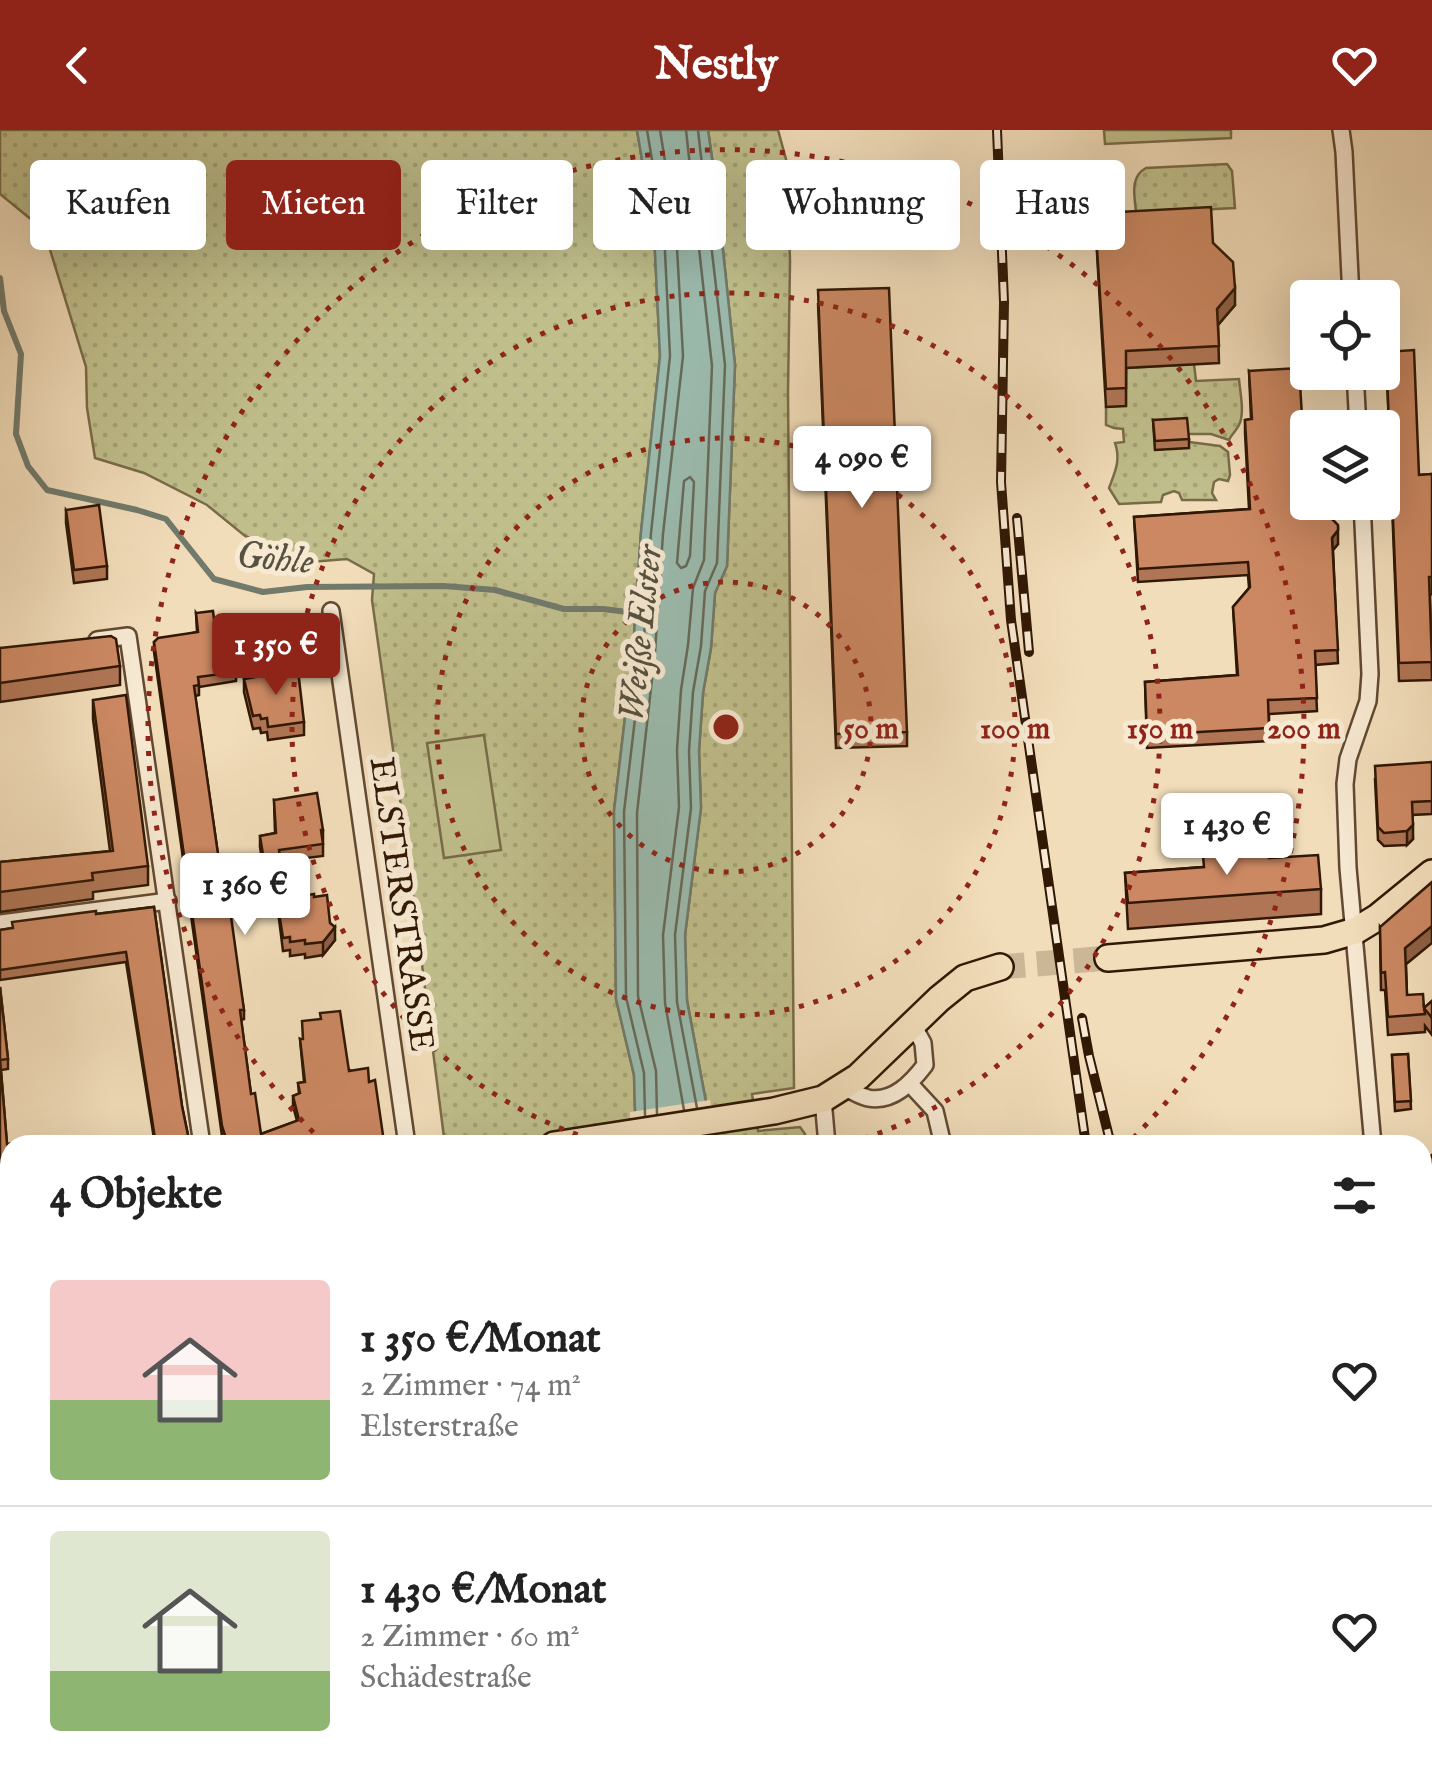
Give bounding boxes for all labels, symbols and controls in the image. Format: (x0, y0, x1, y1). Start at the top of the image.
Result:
text: Nestly (654, 37, 778, 94)
icon: back (50, 38, 105, 93)
icon: heart (1327, 38, 1382, 93)
chip: Kaufen (30, 160, 206, 250)
chip: Mieten (226, 160, 401, 250)
chip: Filter (421, 160, 573, 250)
chip: Neu (593, 160, 726, 250)
chip: Wohnung (746, 160, 960, 250)
chip: Haus (980, 160, 1125, 250)
map controls (1290, 280, 1400, 520)
button: locate (1290, 280, 1400, 390)
button: layers (1290, 410, 1400, 520)
pin: 4 090 € (770, 426, 954, 511)
text: 4 090 € (815, 438, 909, 479)
water label: Göhle (234, 533, 316, 587)
water label: Weiße Elster (609, 541, 675, 724)
pin: 1 350 € (184, 613, 368, 698)
text: 1 350 € (234, 625, 318, 666)
centre of rings (708, 709, 744, 745)
text: 50 m (843, 711, 899, 749)
text: 100 m (980, 711, 1050, 749)
text: 150 m (1127, 711, 1193, 749)
text: 200 m (1267, 711, 1341, 749)
street label: ELSTERSTRASSE (358, 754, 443, 1055)
pin: 1 430 € (1135, 793, 1319, 878)
text: 1 430 € (1183, 805, 1271, 846)
pin: 1 360 € (153, 853, 337, 938)
text: 1 360 € (202, 865, 288, 906)
icon: filters (1327, 1168, 1382, 1223)
text: 4 Objekte (50, 1169, 222, 1222)
text: 1 350 €/Monat (360, 1313, 601, 1366)
icon: home (130, 1320, 250, 1440)
icon: heart (1327, 1353, 1382, 1408)
text: 2 Zimmer · 74 m² (360, 1366, 581, 1407)
text: Elsterstraße (360, 1407, 519, 1448)
text: 1 430 €/Monat (360, 1564, 606, 1617)
icon: home (130, 1571, 250, 1691)
icon: heart (1327, 1604, 1382, 1659)
text: 2 Zimmer · 60 m² (360, 1617, 580, 1658)
text: Schädestraße (360, 1658, 532, 1699)

